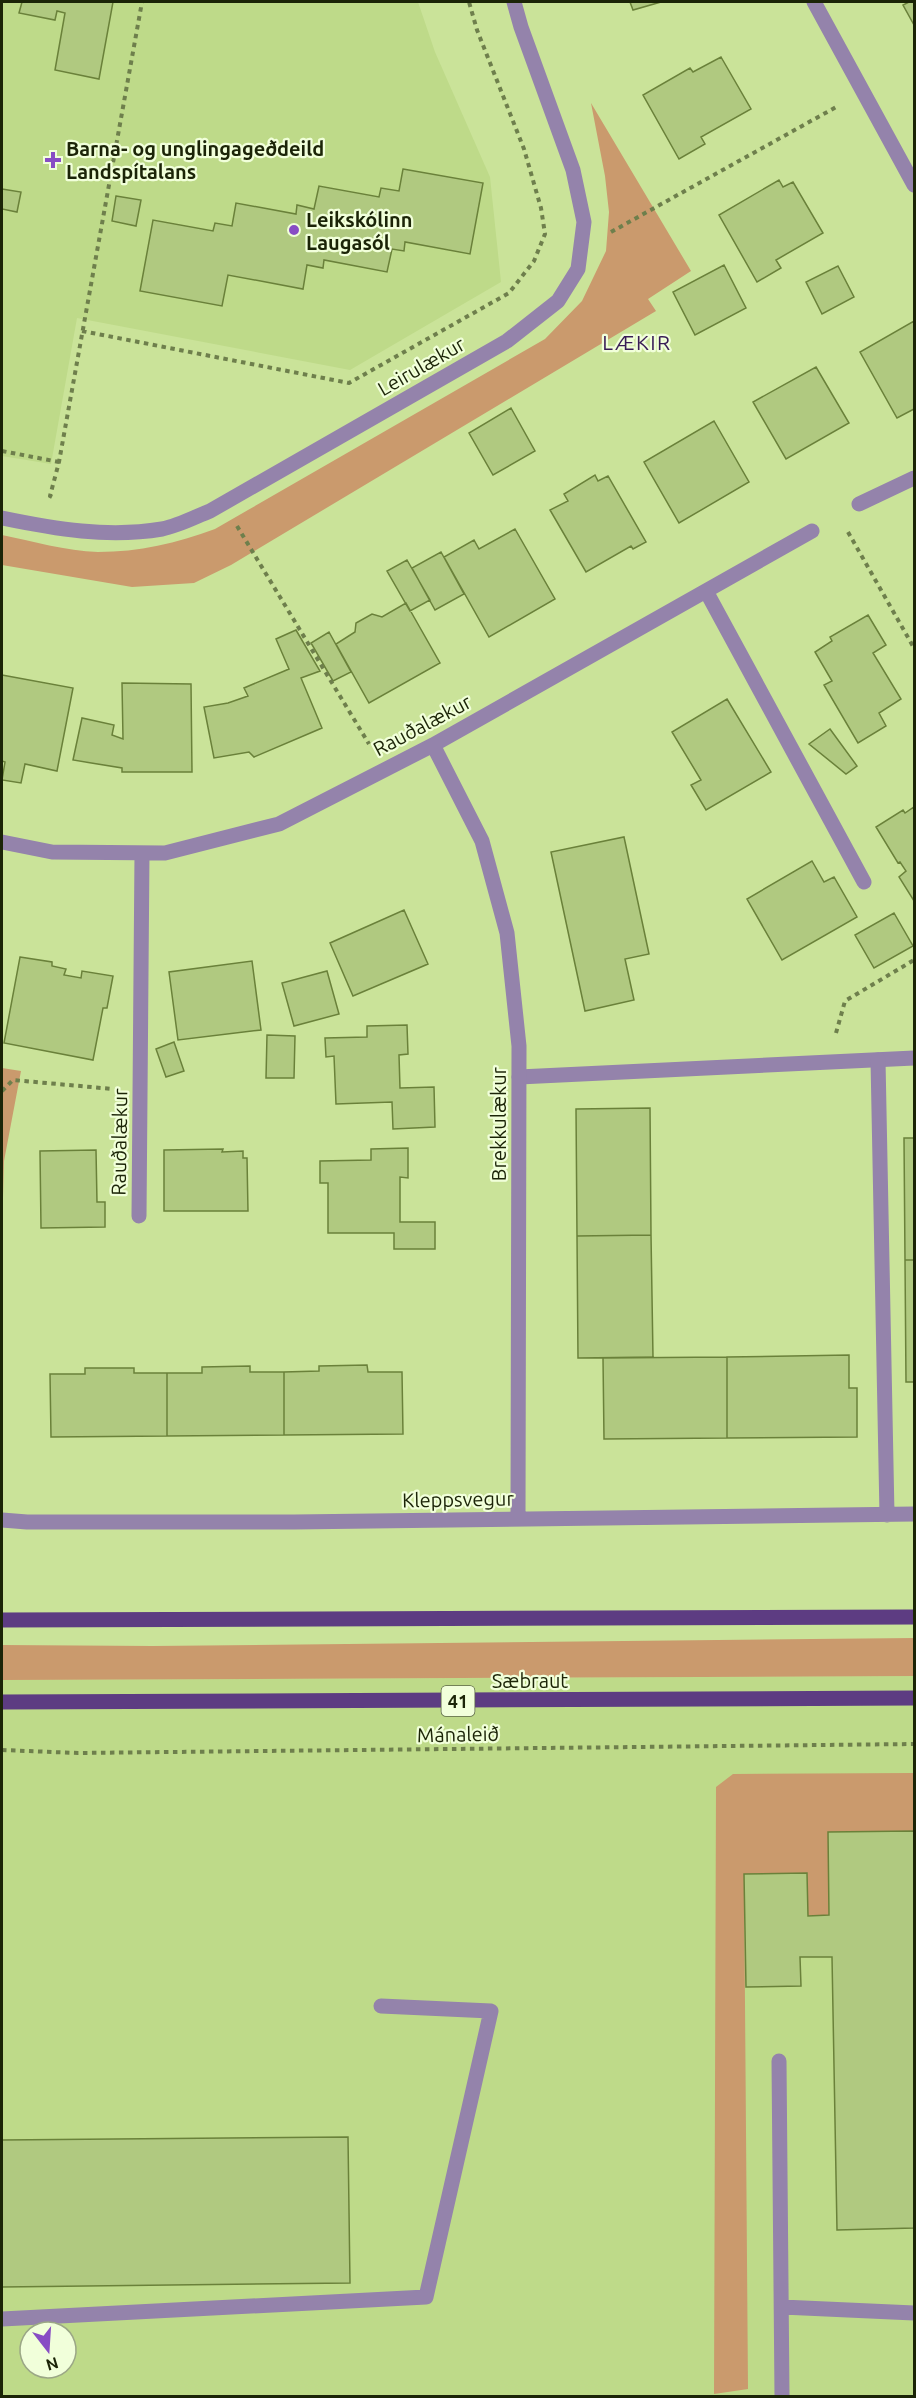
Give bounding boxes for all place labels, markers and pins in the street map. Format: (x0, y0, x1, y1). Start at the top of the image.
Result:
place label: Barna- og unglingageðdeild Landspítalans (66, 137, 324, 183)
marker: Barna- og unglingageðdeild Landspítalans (44, 151, 62, 169)
place label: Leikskólinn Laugasól (306, 208, 412, 254)
marker: Leikskólinn Laugasól (287, 223, 301, 237)

